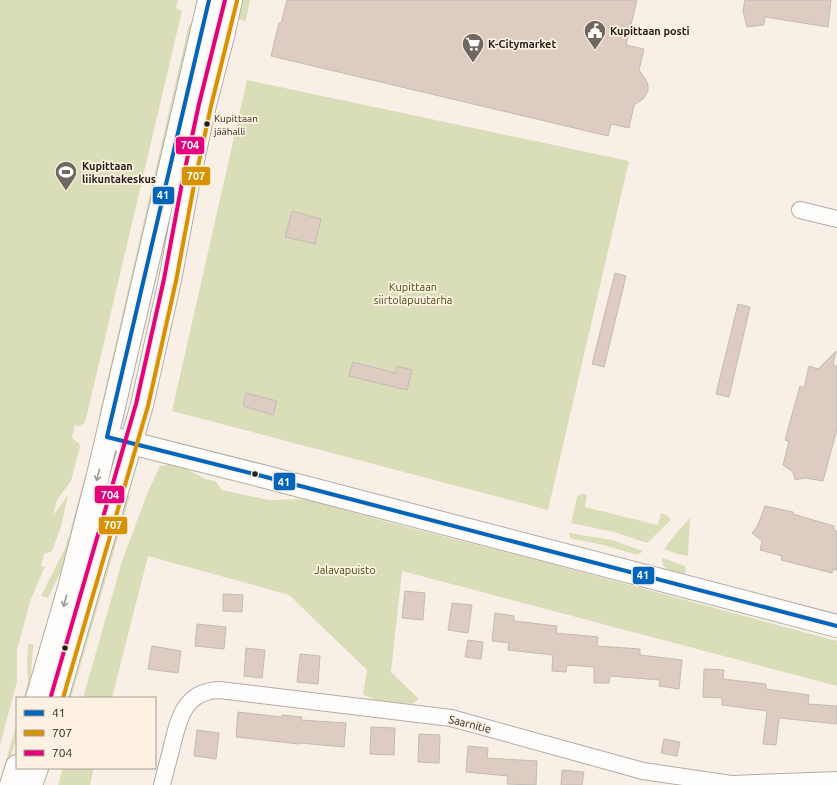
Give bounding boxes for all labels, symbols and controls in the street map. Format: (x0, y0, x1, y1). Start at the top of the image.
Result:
public building icon: Kupittaan posti (582, 18, 608, 51)
place label: Kupittaan posti (610, 25, 690, 37)
supermarket icon: K-Citymarket (460, 31, 486, 64)
place label: K-Citymarket (488, 38, 556, 50)
place label: Kupittaan jäähalli (213, 113, 258, 137)
marker: Kupittaan jäähalli (202, 119, 212, 129)
line badge: 704 (175, 136, 205, 155)
text: 704 (181, 139, 199, 151)
sports icon: Kupittaan liikuntakeskus (53, 159, 79, 192)
place label: Kupittaan liikuntakeskus (82, 160, 156, 185)
line badge: 707 (181, 166, 211, 186)
text: 707 (187, 170, 205, 182)
line badge: 41 (152, 186, 175, 205)
text: 41 (157, 189, 169, 201)
park label: Kupittaan siirtolapuutarha (374, 281, 452, 306)
one-way arrow (93, 468, 101, 481)
unlabelled marker (250, 469, 260, 479)
line badge: 41 (273, 472, 296, 491)
text: 41 (278, 476, 290, 488)
line badge: 704 (94, 485, 125, 504)
text: 704 (101, 489, 119, 501)
line badge: 707 (98, 516, 128, 535)
text: 707 (104, 519, 122, 531)
park label: Jalavapuisto (314, 564, 376, 576)
line badge: 41 (632, 566, 655, 585)
text: 41 (637, 569, 649, 581)
one-way arrow (61, 594, 68, 607)
unlabelled marker (60, 643, 70, 653)
legend (16, 697, 156, 769)
text: 41 (52, 706, 66, 719)
street label: Saarnitie (448, 713, 492, 735)
text: 707 (52, 726, 72, 739)
text: 704 (52, 746, 73, 759)

